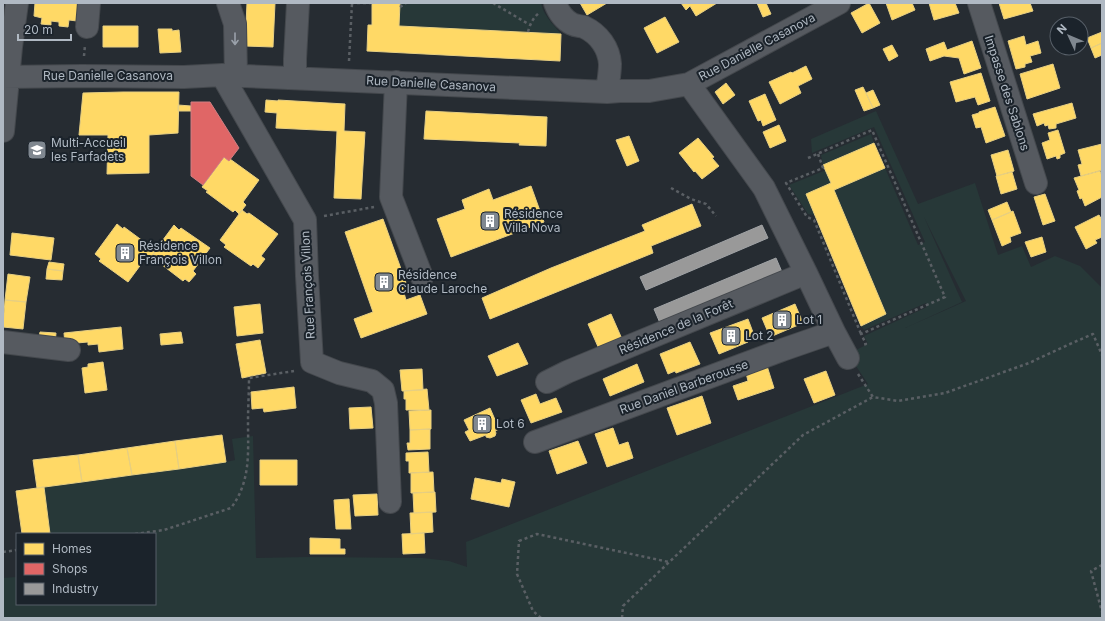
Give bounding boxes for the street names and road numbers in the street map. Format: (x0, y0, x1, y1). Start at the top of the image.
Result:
street label: Rue Danielle Casanova (696, 9, 818, 84)
street label: Impasse des Sablons (982, 33, 1033, 152)
street label: Rue Danielle Casanova (43, 68, 173, 83)
street label: Rue Danielle Casanova (366, 73, 496, 94)
street label: Rue François Villon (297, 231, 318, 339)
street label: Résidence de la Forêt (617, 296, 735, 357)
street label: Rue Daniel Barberousse (617, 356, 750, 417)

